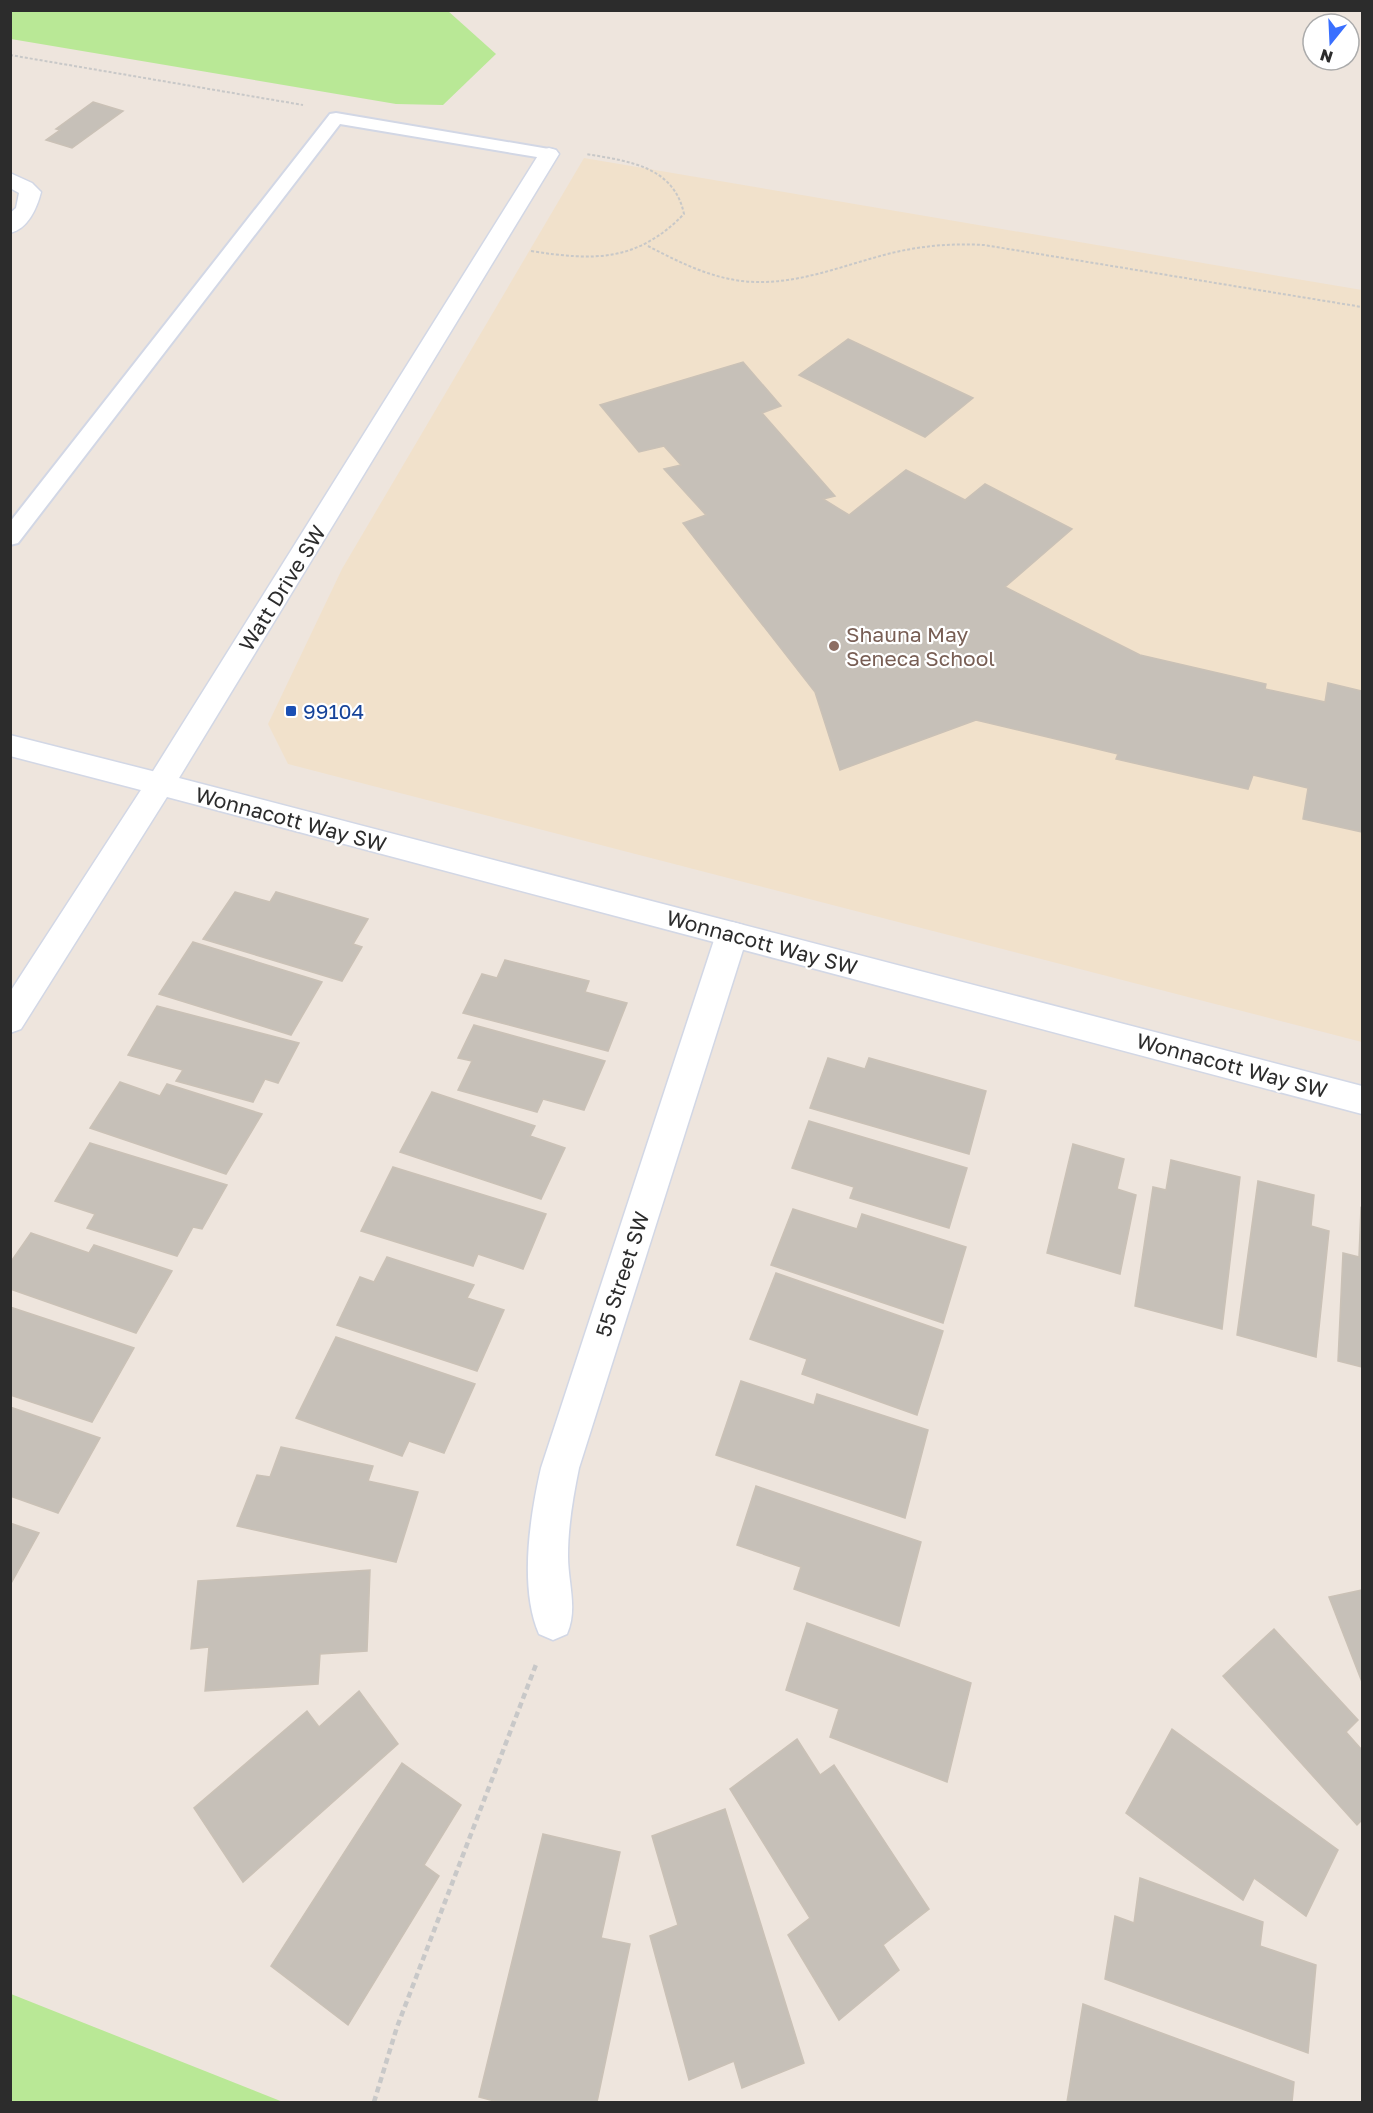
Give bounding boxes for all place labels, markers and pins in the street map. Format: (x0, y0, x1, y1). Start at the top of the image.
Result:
place label: Shauna May Seneca School (846, 621, 995, 671)
marker: Shauna May Seneca School (827, 639, 841, 653)
place label: 99104 (303, 698, 364, 724)
marker: 99104 (284, 704, 298, 718)

